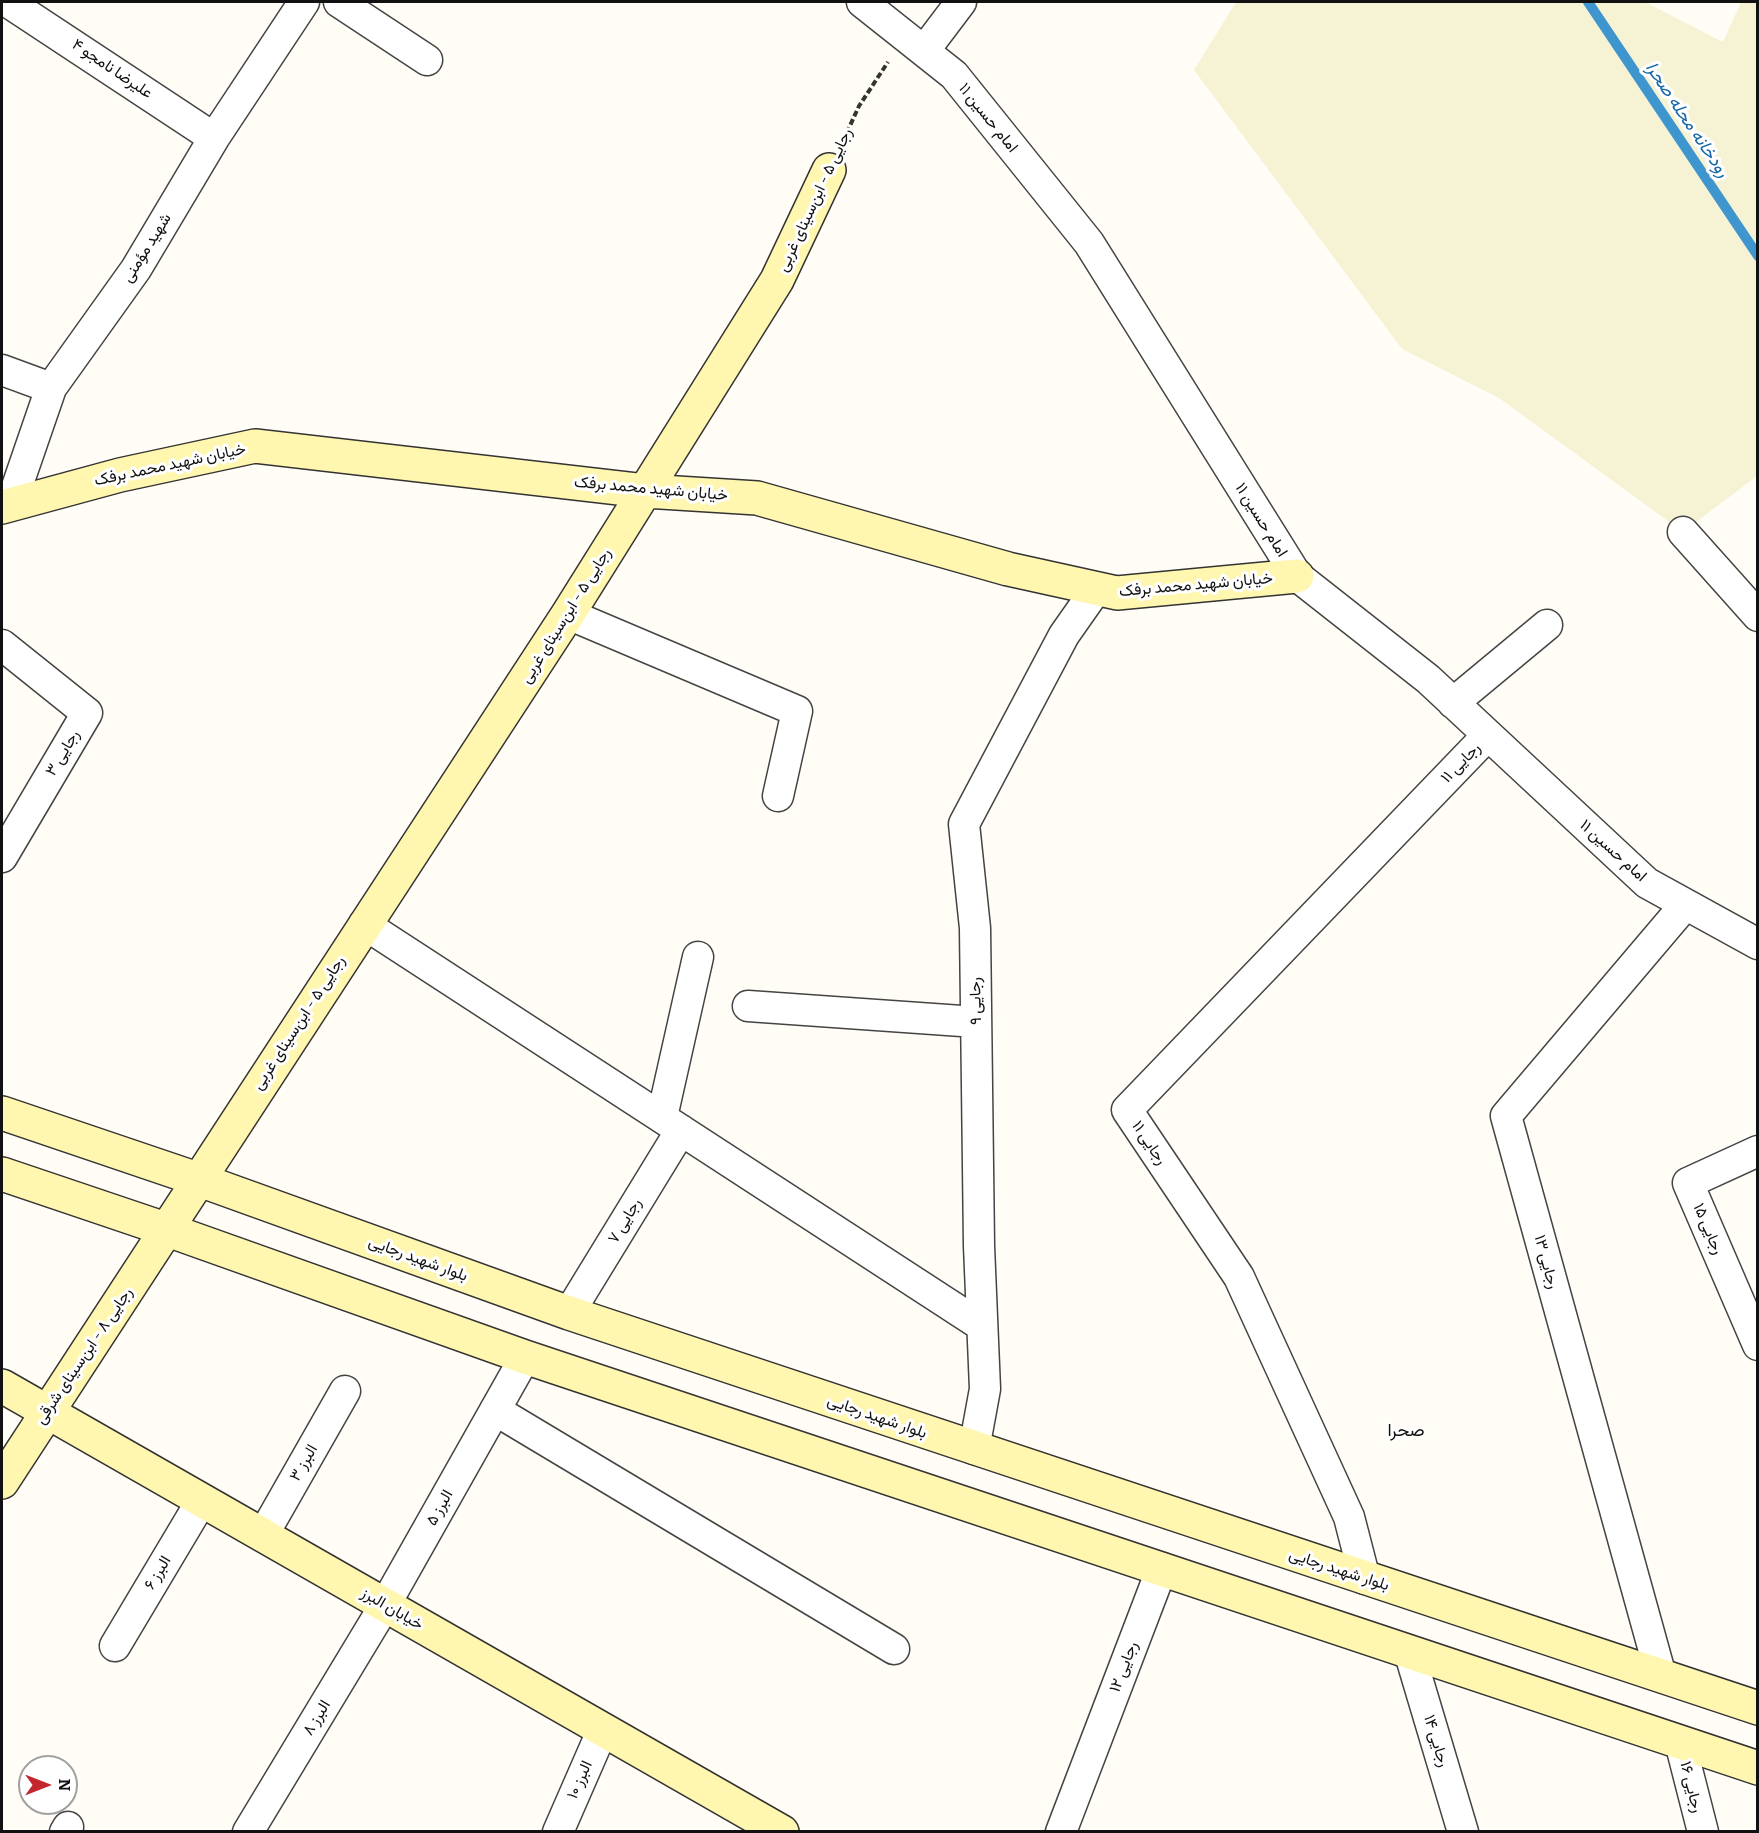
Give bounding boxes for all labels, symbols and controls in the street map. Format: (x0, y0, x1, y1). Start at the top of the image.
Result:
street label: علیرضا نامجو ۴ (68, 35, 156, 103)
water label: رودخانه محله صحرا (1640, 58, 1734, 182)
street label: امام حسین ۱۱ (954, 79, 1022, 157)
street label: رجایی ۵ - ابن‌سینای غربی (773, 125, 857, 275)
street label: شهید مؤمنی (118, 210, 176, 286)
street label: خیابان شهید محمد برفک (93, 440, 247, 490)
street label: خیابان شهید محمد برفک (573, 473, 729, 505)
street label: امام حسین ۱۱ (1231, 479, 1291, 561)
street label: رجایی ۵ - ابن‌سینای غربی (516, 545, 616, 687)
street label: خیابان شهید محمد برفک (1118, 569, 1274, 601)
street label: رجایی ۳ (42, 726, 84, 780)
street label: رجایی ۱۱ (1437, 739, 1485, 787)
street label: امام حسین ۱۱ (1575, 816, 1651, 886)
street label: رجایی ۵ - ابن‌سینای غربی (248, 952, 350, 1094)
street label: رجایی ۹ (966, 977, 986, 1025)
street label: رجایی ۱۱ (1127, 1117, 1171, 1169)
street label: رجایی ۷ (604, 1195, 646, 1247)
street label: رجایی ۱۵ (1689, 1200, 1727, 1258)
street label: بلوار شهید رجایی (366, 1232, 470, 1286)
street label: رجایی ۱۳ (1530, 1233, 1562, 1291)
street label: رجایی ۸ - ابن‌سینای شرقی (31, 1284, 137, 1428)
street label: بلوار شهید رجایی (825, 1391, 929, 1443)
district label: صحرا (1387, 1420, 1425, 1442)
street label: البرز ۳ (286, 1441, 322, 1485)
street label: البرز ۵ (422, 1487, 458, 1529)
street label: بلوار شهید رجایی (1287, 1545, 1391, 1595)
street label: البرز ۶ (140, 1553, 176, 1593)
street label: خیابان البرز (357, 1583, 427, 1635)
street label: رجایی ۱۲ (1106, 1639, 1142, 1695)
street label: البرز ۸ (299, 1697, 335, 1739)
street label: رجایی ۱۴ (1419, 1713, 1453, 1769)
north arrow (18, 1755, 78, 1815)
street label: البرز ۱۰ (563, 1758, 597, 1802)
street label: رجایی ۱۶ (1675, 1759, 1707, 1815)
text: N (55, 1779, 74, 1791)

